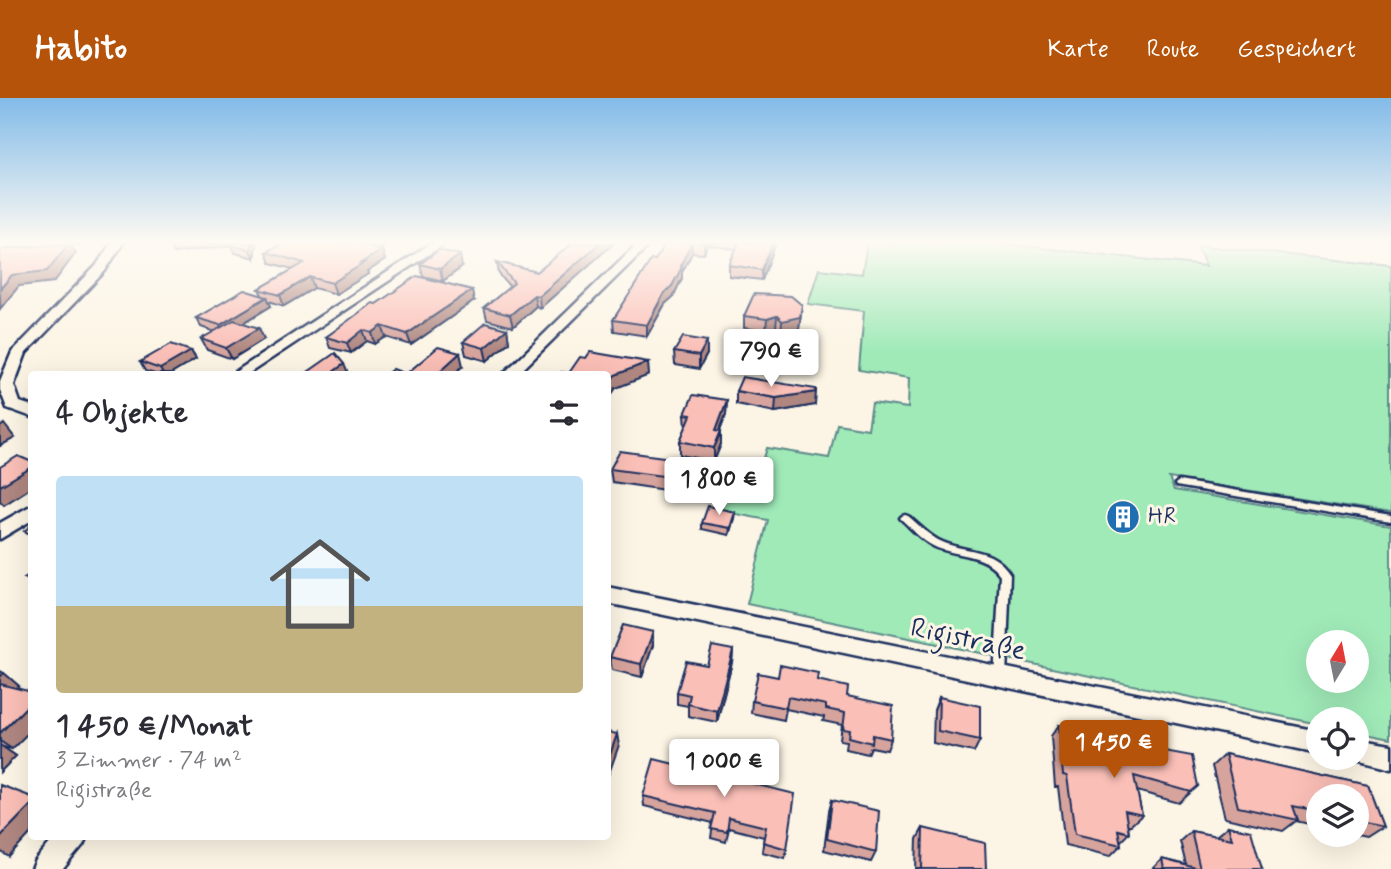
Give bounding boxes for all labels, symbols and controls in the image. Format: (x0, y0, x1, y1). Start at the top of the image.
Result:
text: Habito (35, 27, 127, 71)
text: Karte (1047, 34, 1109, 65)
text: Route (1147, 34, 1199, 65)
text: Gespeichert (1237, 34, 1356, 65)
pin: 790 € (722, 330, 820, 389)
text: 790 € (740, 337, 802, 367)
text: 4 Objekte (56, 394, 188, 433)
icon: filters (545, 394, 583, 432)
pin: 1 800 € (654, 458, 784, 517)
text: 1 800 € (680, 465, 758, 495)
building icon: HR (1104, 498, 1142, 536)
place label: HR (1148, 502, 1176, 532)
icon: home (257, 521, 383, 647)
street label: Rigistraße (906, 610, 1029, 673)
north arrow (1306, 630, 1368, 693)
map controls (1306, 630, 1369, 847)
text: 1 450 €/Monat (56, 707, 253, 746)
button: locate (1306, 707, 1369, 770)
pin: 1 450 € (1049, 720, 1179, 780)
text: 1 450 € (1075, 728, 1153, 758)
pin: 1 000 € (659, 740, 789, 799)
text: 3 Zimmer · 74 m² (56, 746, 242, 776)
text: 1 000 € (685, 747, 763, 777)
text: Rigistraße (56, 776, 152, 806)
button: layers (1306, 784, 1369, 847)

